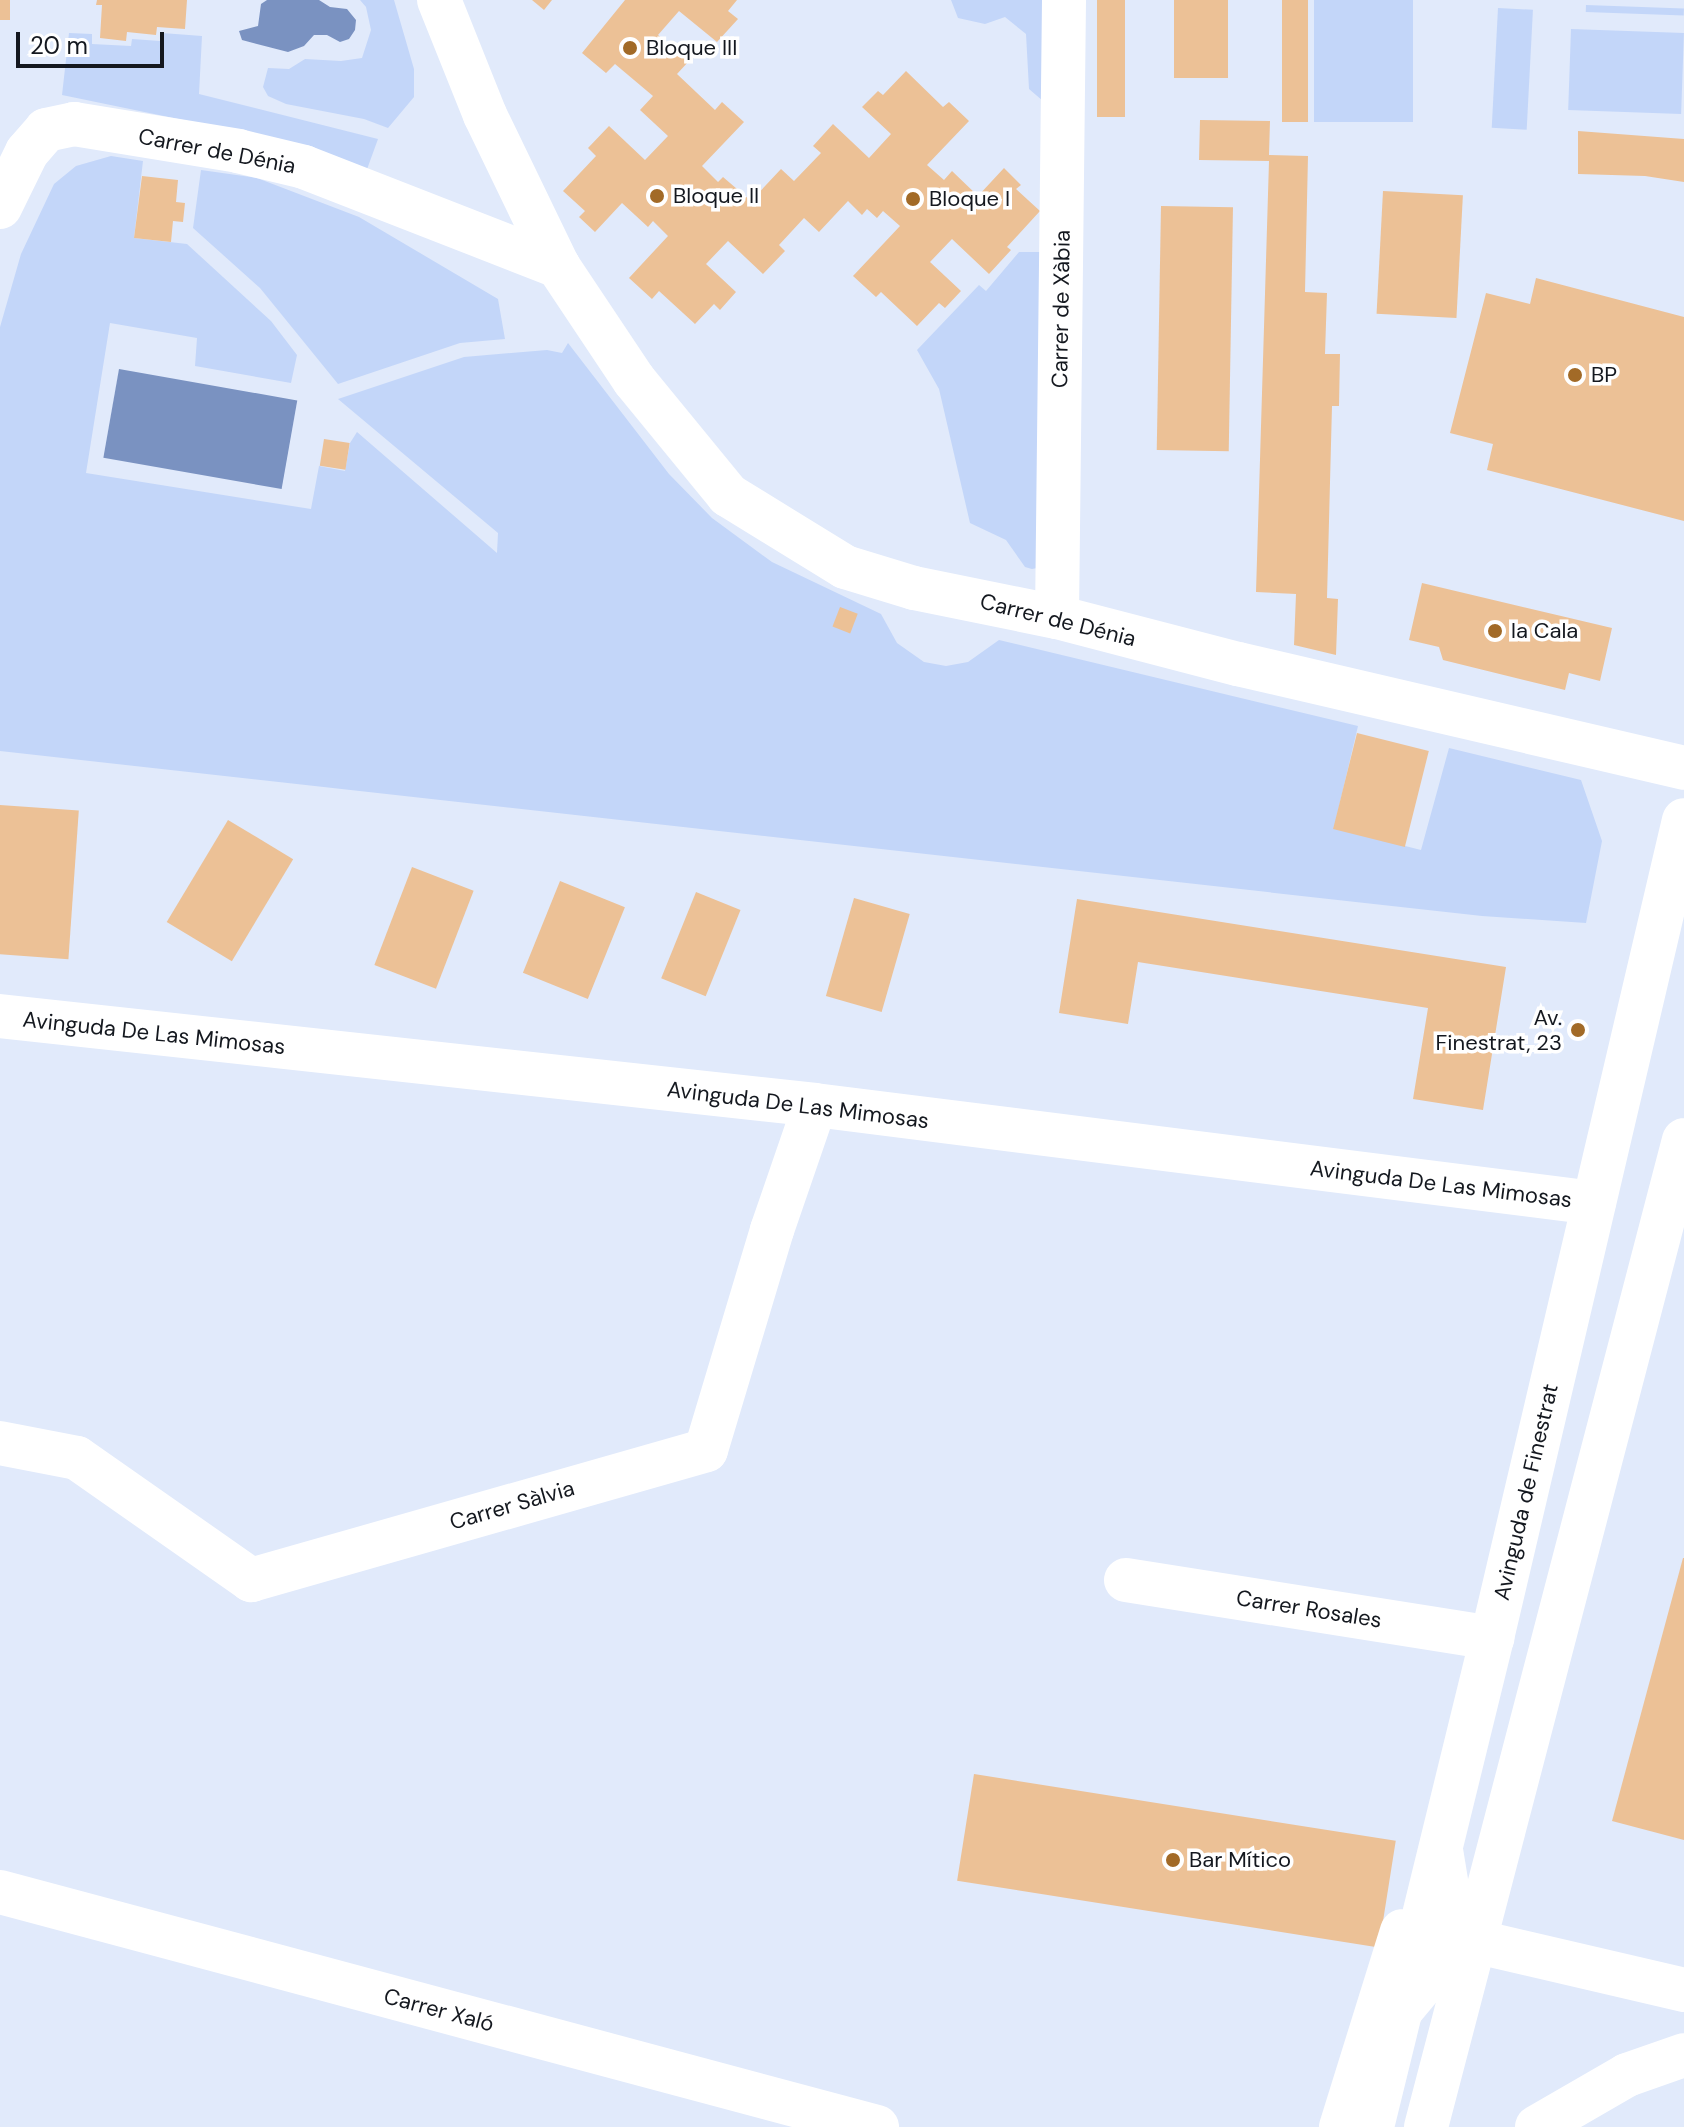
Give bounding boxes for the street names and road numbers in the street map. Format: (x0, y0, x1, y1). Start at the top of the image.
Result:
street label: Carrer de Dénia (136, 123, 298, 179)
street label: Carrer de Xàbia (1046, 230, 1076, 388)
street label: Carrer de Dénia (977, 588, 1139, 652)
street label: Avinguda De Las Mimosas (21, 1006, 287, 1060)
street label: Avinguda De Las Mimosas (665, 1076, 931, 1134)
street label: Avinguda De Las Mimosas (1308, 1155, 1574, 1213)
street label: Avinguda de Finestrat (1488, 1381, 1564, 1603)
street label: Carrer Sàlvia (447, 1475, 577, 1535)
street label: Carrer Rosales (1234, 1584, 1384, 1634)
street label: Carrer Xaló (381, 1983, 497, 2037)

